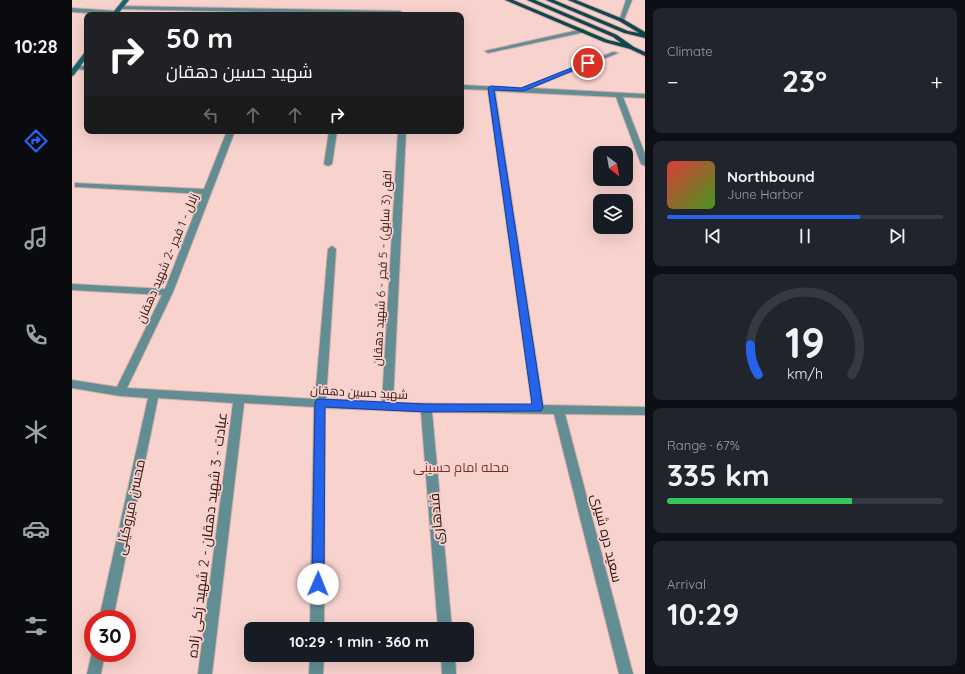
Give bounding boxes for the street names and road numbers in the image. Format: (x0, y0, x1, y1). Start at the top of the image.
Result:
street label: افق (3 سابق) - 5 فجر - 6 شهید دهقان (369, 170, 395, 366)
street label: زلال - 1 فجر -2 شهید دهقان (133, 191, 201, 325)
street label: شهید حسین دهقان (310, 382, 408, 402)
street label: عبادت - 3 شهید دهقان - 2 شهید زکی زاده (183, 411, 231, 659)
street label: محسن میروکیلی (111, 458, 149, 556)
street label: سعید دره شیری (587, 492, 627, 584)
street label: قندهاری (425, 493, 447, 545)

